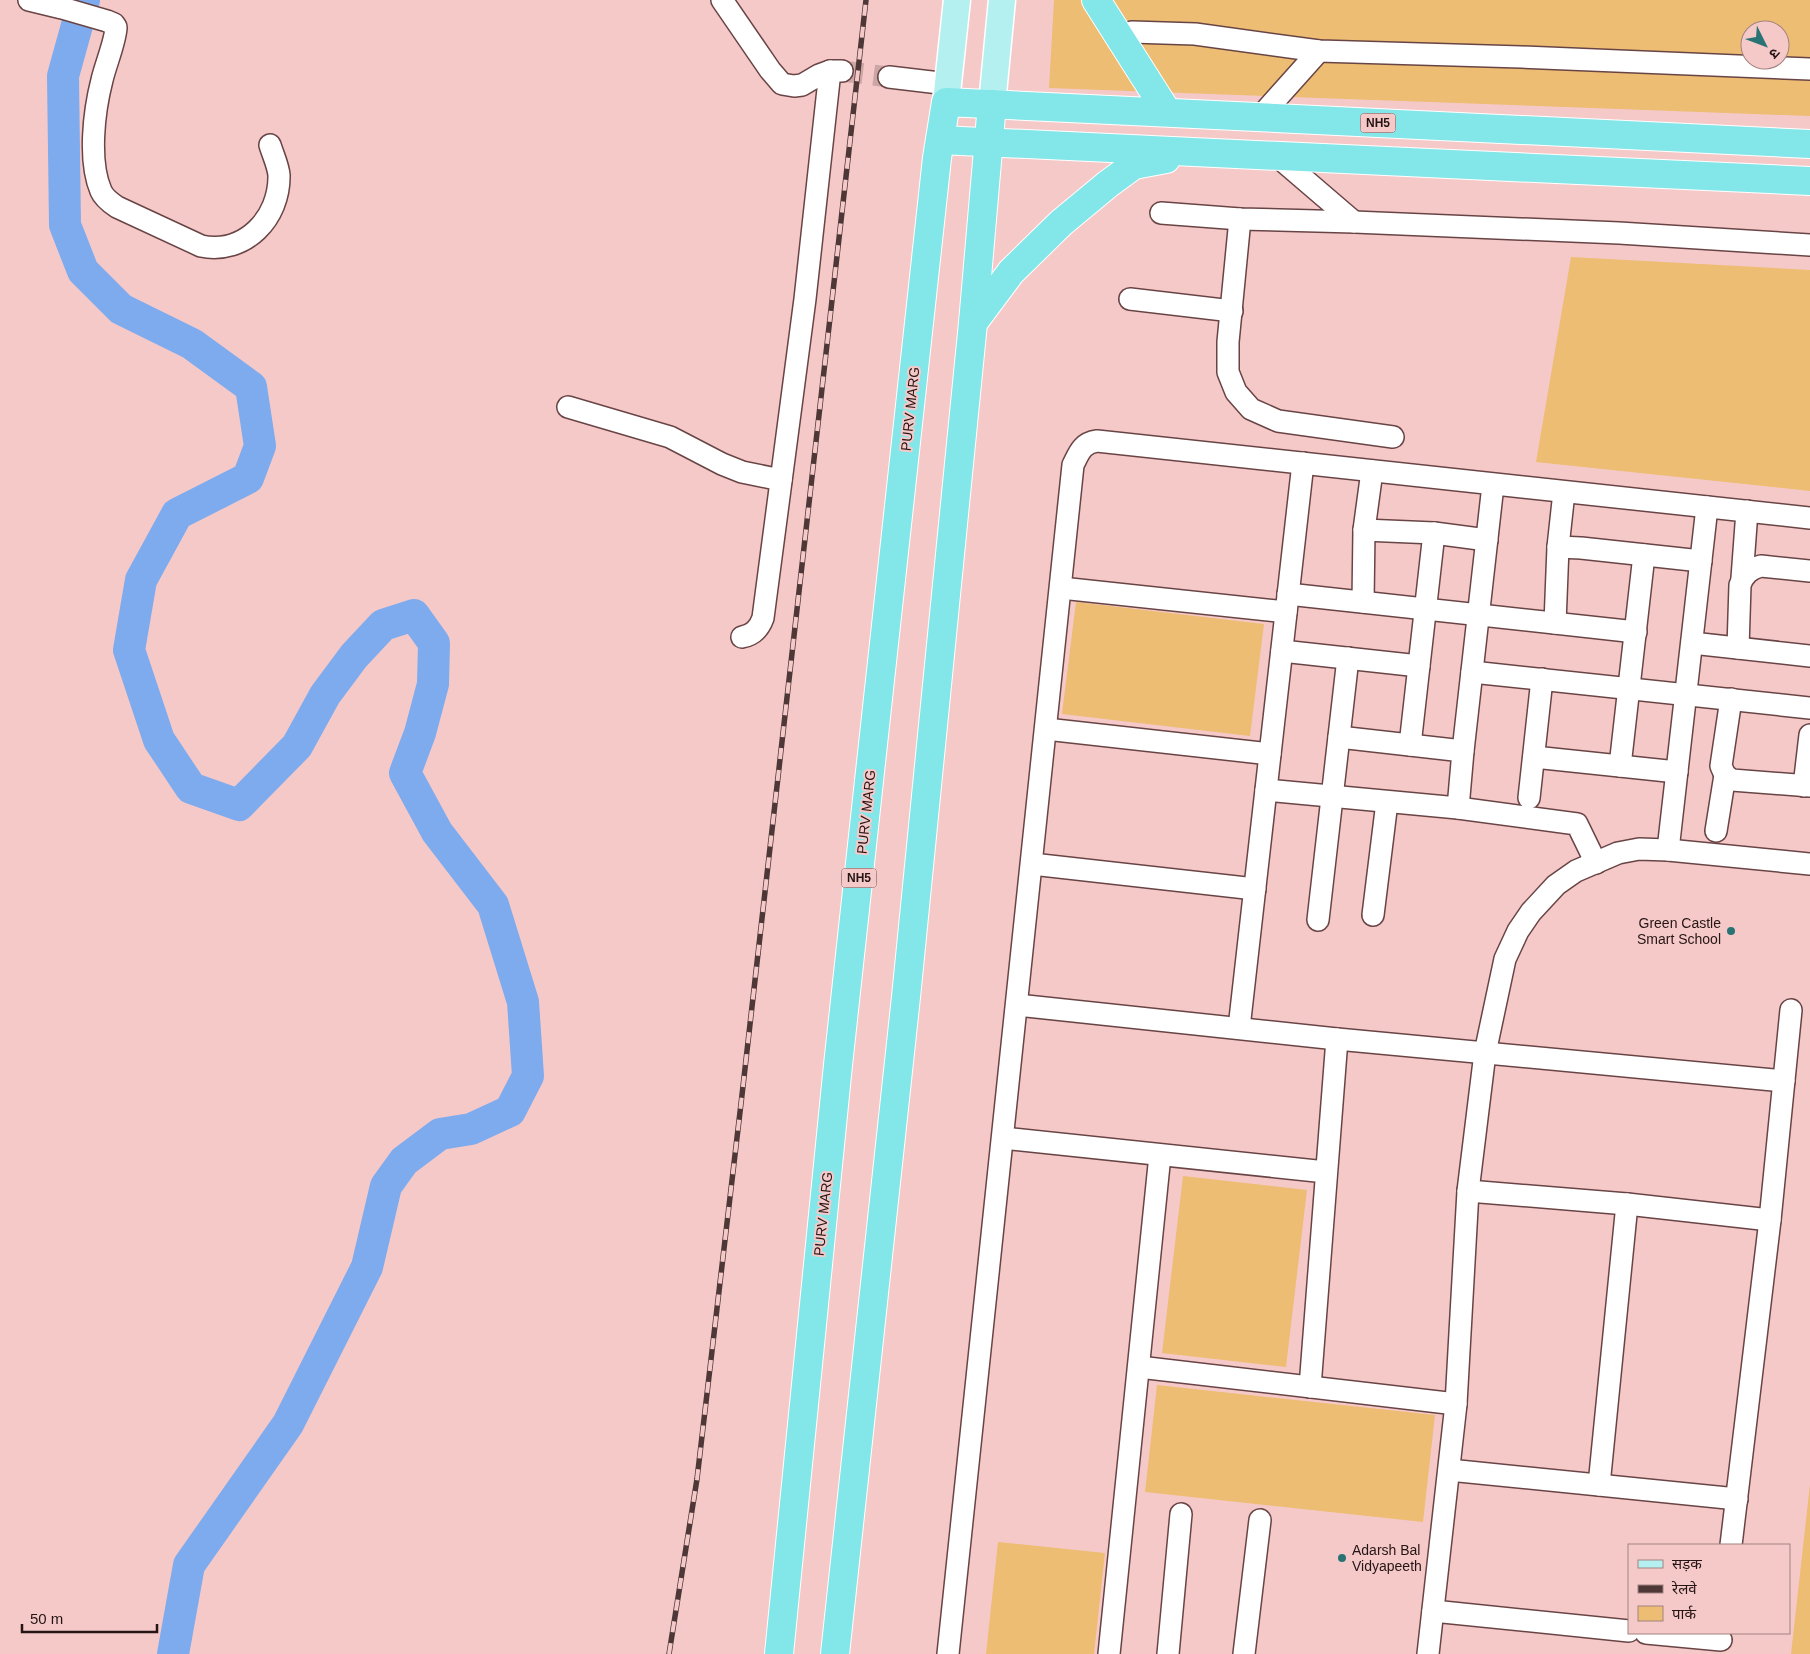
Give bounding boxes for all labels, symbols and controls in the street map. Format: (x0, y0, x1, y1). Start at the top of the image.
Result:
north arrow (1740, 20, 1790, 70)
text: उ (1765, 45, 1783, 63)
road number: NH5 (1360, 114, 1396, 132)
street label: PURV MARG (898, 366, 922, 452)
street label: PURV MARG (854, 769, 878, 855)
road number: NH5 (842, 868, 876, 888)
place label: Green Castle Smart School (1637, 915, 1721, 947)
marker: Green Castle Smart School (1725, 925, 1737, 937)
street label: PURV MARG (811, 1171, 835, 1257)
place label: Adarsh Bal Vidyapeeth (1352, 1542, 1422, 1574)
legend (1628, 1544, 1790, 1634)
marker: Adarsh Bal Vidyapeeth (1336, 1552, 1348, 1564)
text: सड़क (1672, 1555, 1702, 1572)
text: रेलवे (1671, 1580, 1697, 1597)
scale bar (22, 1602, 158, 1634)
text: पार्क (1672, 1605, 1696, 1622)
text: 50 m (30, 1610, 63, 1627)

